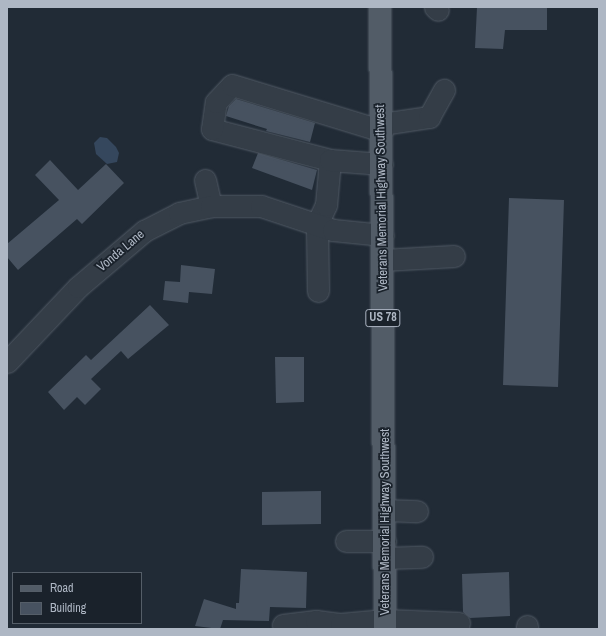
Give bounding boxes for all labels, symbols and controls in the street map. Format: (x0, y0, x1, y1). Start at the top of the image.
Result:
street label: Veterans Memorial Highway Southwest (373, 105, 391, 291)
street label: Vonda Lane (94, 227, 148, 275)
road number: US 78 (365, 308, 401, 328)
street label: Veterans Memorial Highway Southwest (377, 429, 393, 615)
legend (12, 572, 142, 624)
text: Road (50, 580, 74, 596)
text: Building (50, 600, 86, 616)

